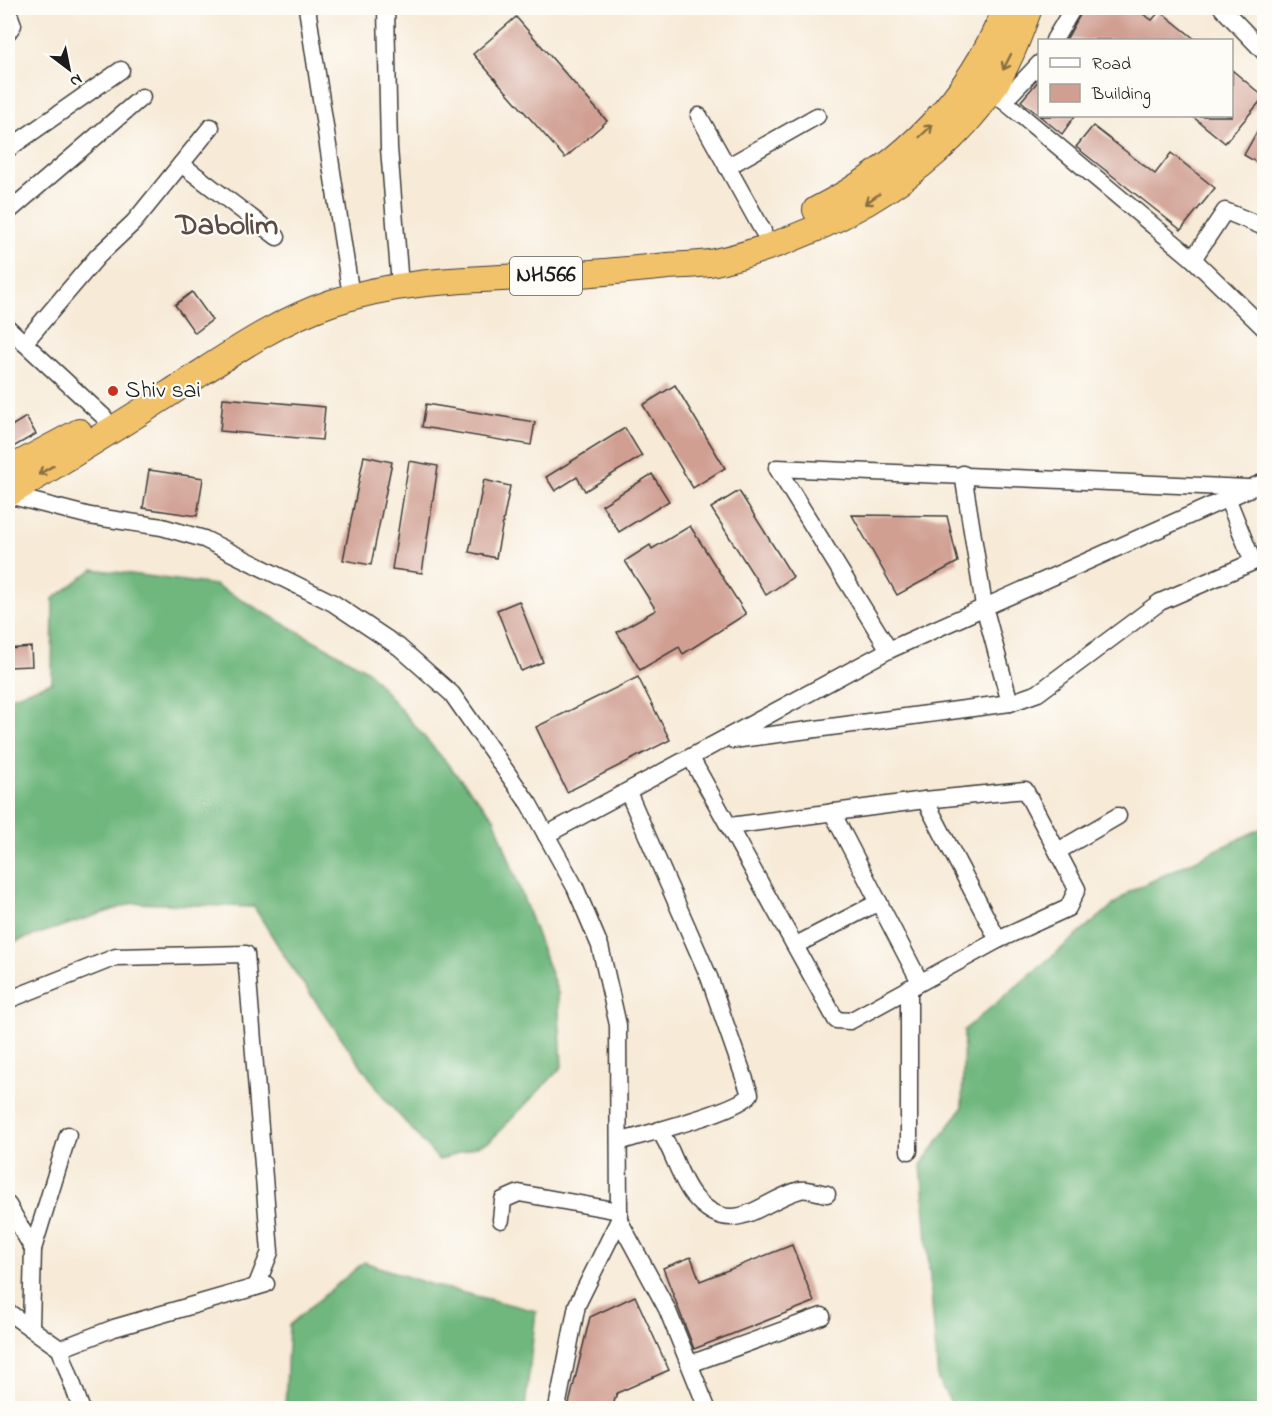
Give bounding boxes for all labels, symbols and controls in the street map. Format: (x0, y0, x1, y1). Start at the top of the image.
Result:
north arrow (39, 39, 99, 99)
legend (1038, 39, 1233, 117)
one-way arrow (1001, 52, 1012, 70)
text: Road (1092, 52, 1131, 78)
text: N (65, 67, 87, 93)
text: Building (1091, 82, 1151, 109)
one-way arrow (918, 123, 933, 138)
one-way arrow (865, 193, 881, 205)
district label: Dabolim (174, 205, 278, 249)
road number: NH566 (510, 257, 582, 295)
place label: Shiv sai (125, 374, 201, 409)
marker: Shiv sai (106, 384, 120, 398)
one-way arrow (38, 465, 55, 477)

